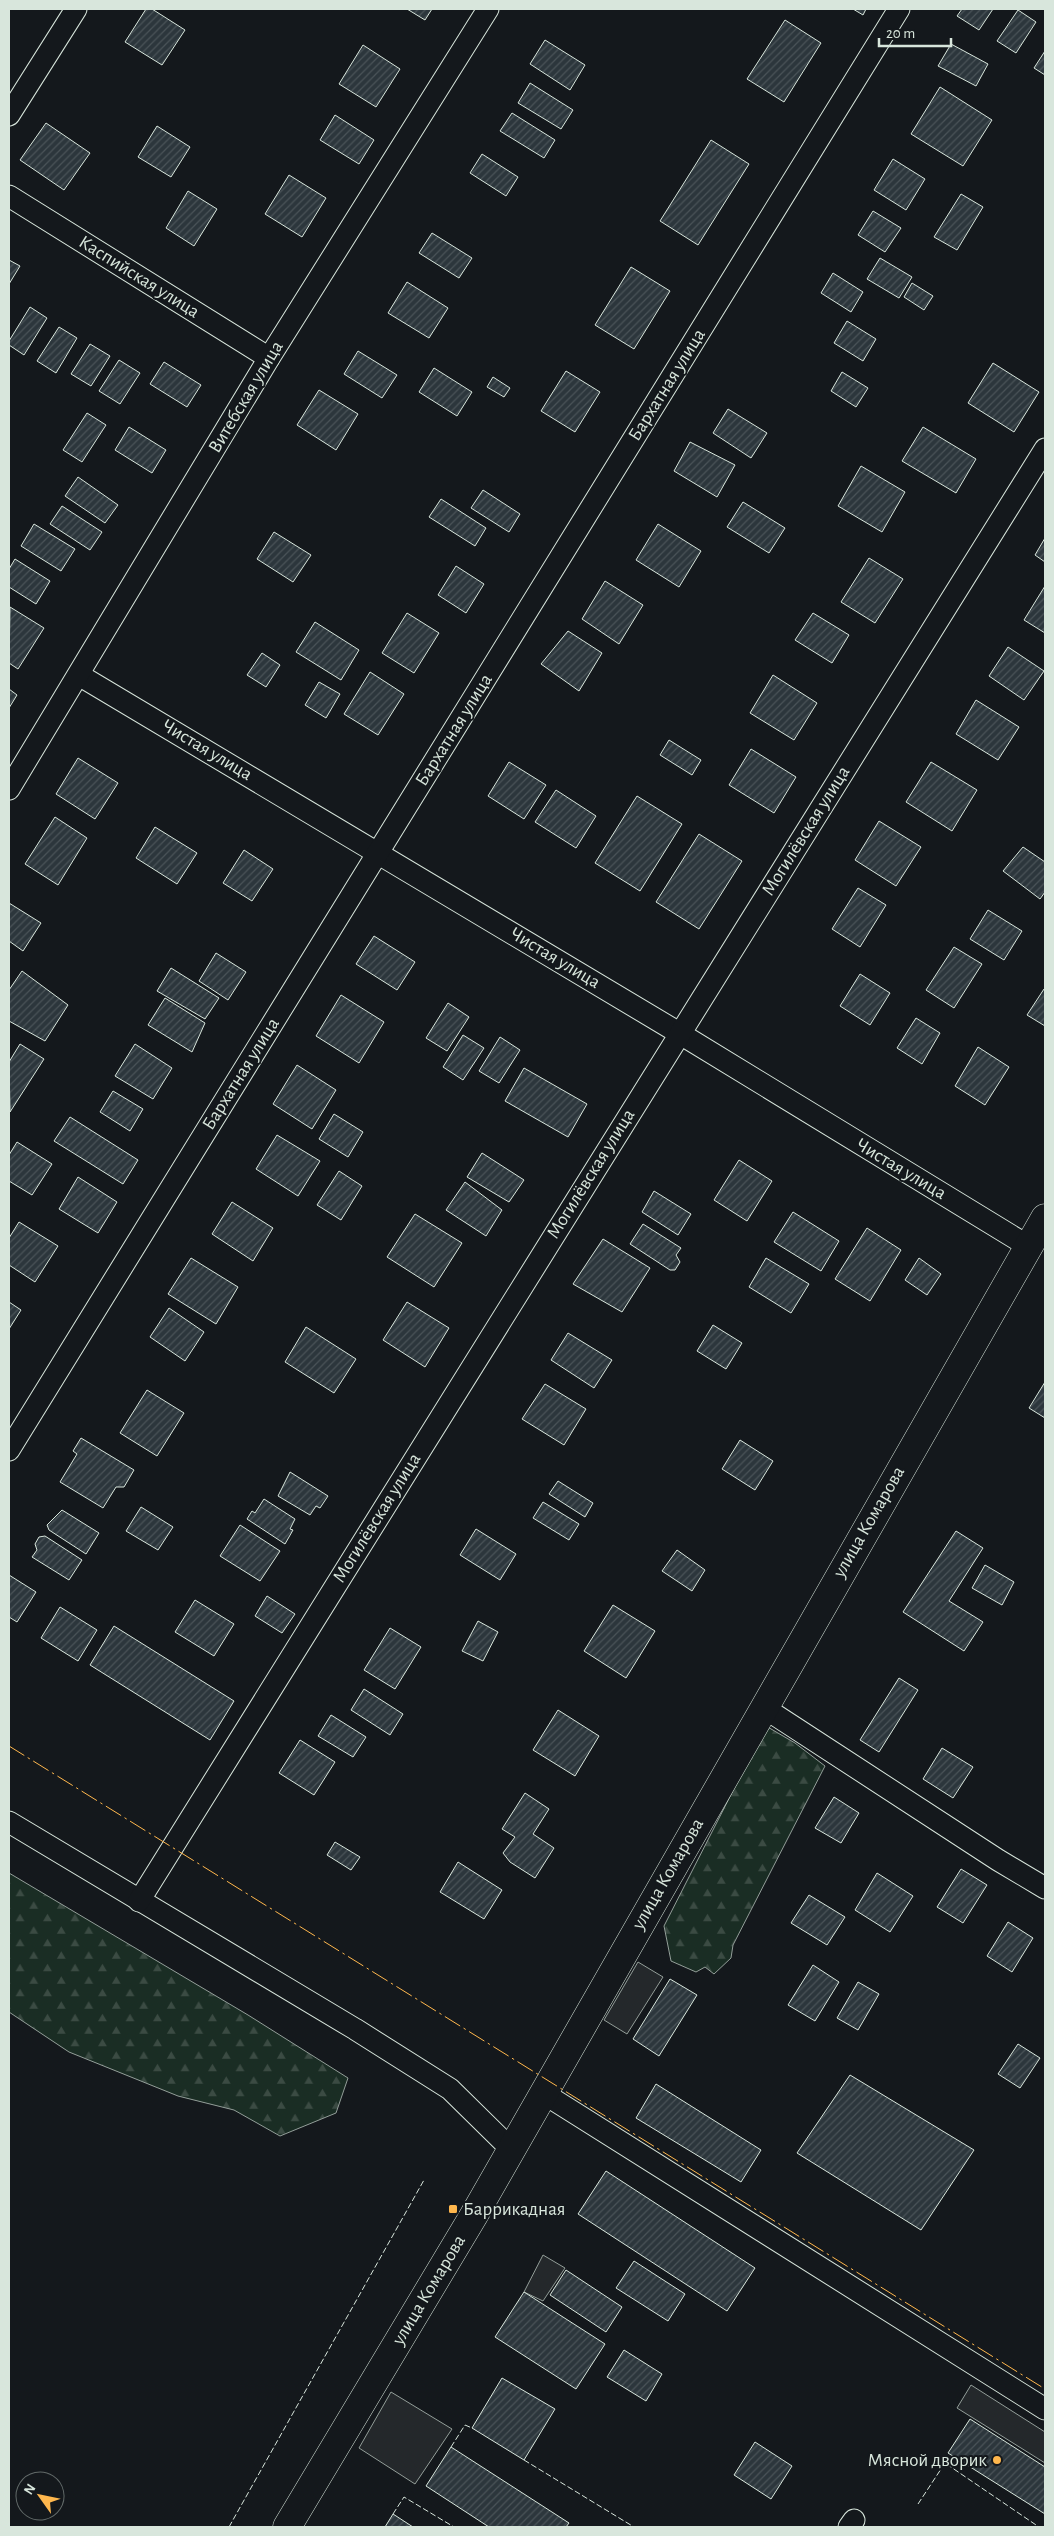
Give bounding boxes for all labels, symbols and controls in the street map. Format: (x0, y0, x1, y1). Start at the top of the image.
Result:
scale bar (879, 15, 952, 47)
text: 20 m (886, 26, 915, 41)
street label: Каспийская улица (75, 232, 203, 322)
street label: Бархатная улица (625, 325, 709, 444)
street label: Витебская улица (205, 337, 287, 456)
street label: Бархатная улица (412, 670, 496, 789)
street label: Чистая улица (159, 716, 256, 784)
street label: Могилёвская улица (759, 763, 854, 899)
street label: Чистая улица (507, 924, 604, 992)
street label: Бархатная улица (199, 1014, 283, 1133)
street label: Могилёвская улица (544, 1106, 639, 1242)
street label: Чистая улица (853, 1135, 950, 1203)
street label: Могилёвская улица (330, 1450, 425, 1586)
street label: улица Комарова (829, 1463, 909, 1582)
street label: улица Комарова (628, 1815, 708, 1934)
place label: Баррикадная (463, 2200, 566, 2219)
marker: Баррикадная (447, 2203, 459, 2215)
street label: улица Комарова (388, 2231, 469, 2349)
place label: Мясной дворик (867, 2451, 987, 2470)
marker: Мясной дворик (991, 2454, 1003, 2466)
north arrow (15, 2471, 65, 2521)
text: N (21, 2482, 38, 2497)

